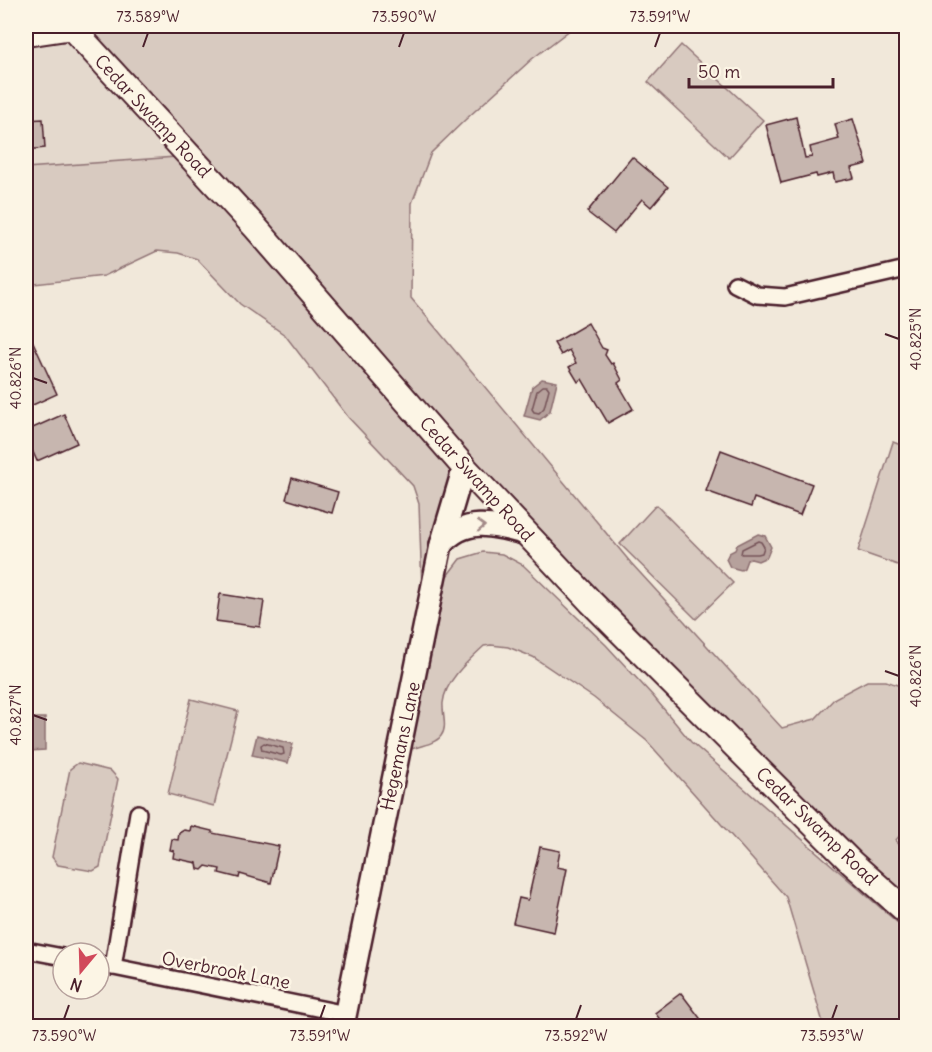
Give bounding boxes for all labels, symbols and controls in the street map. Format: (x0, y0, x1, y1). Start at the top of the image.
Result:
text: 73.589°W (116, 7, 180, 26)
text: 73.590°W (372, 7, 437, 26)
text: 73.591°W (630, 7, 691, 26)
street label: Cedar Swamp Road (90, 50, 216, 183)
scale bar (689, 51, 833, 89)
text: 50 m (698, 60, 740, 83)
text: 40.825°N (906, 308, 925, 370)
text: 40.826°N (6, 347, 25, 409)
street label: Cedar Swamp Road (415, 412, 539, 547)
one-way arrow (477, 519, 486, 532)
text: 40.826°N (906, 645, 925, 707)
street label: Hegemans Lane (375, 679, 425, 813)
text: 40.827°N (6, 684, 25, 746)
street label: Cedar Swamp Road (751, 762, 883, 890)
north arrow (51, 941, 111, 1001)
street label: Overbrook Lane (160, 946, 292, 994)
text: N (68, 974, 85, 996)
text: 73.590°W (32, 1026, 97, 1045)
text: 73.591°W (290, 1026, 351, 1045)
text: 73.592°W (544, 1026, 608, 1045)
text: 73.593°W (800, 1026, 864, 1045)

